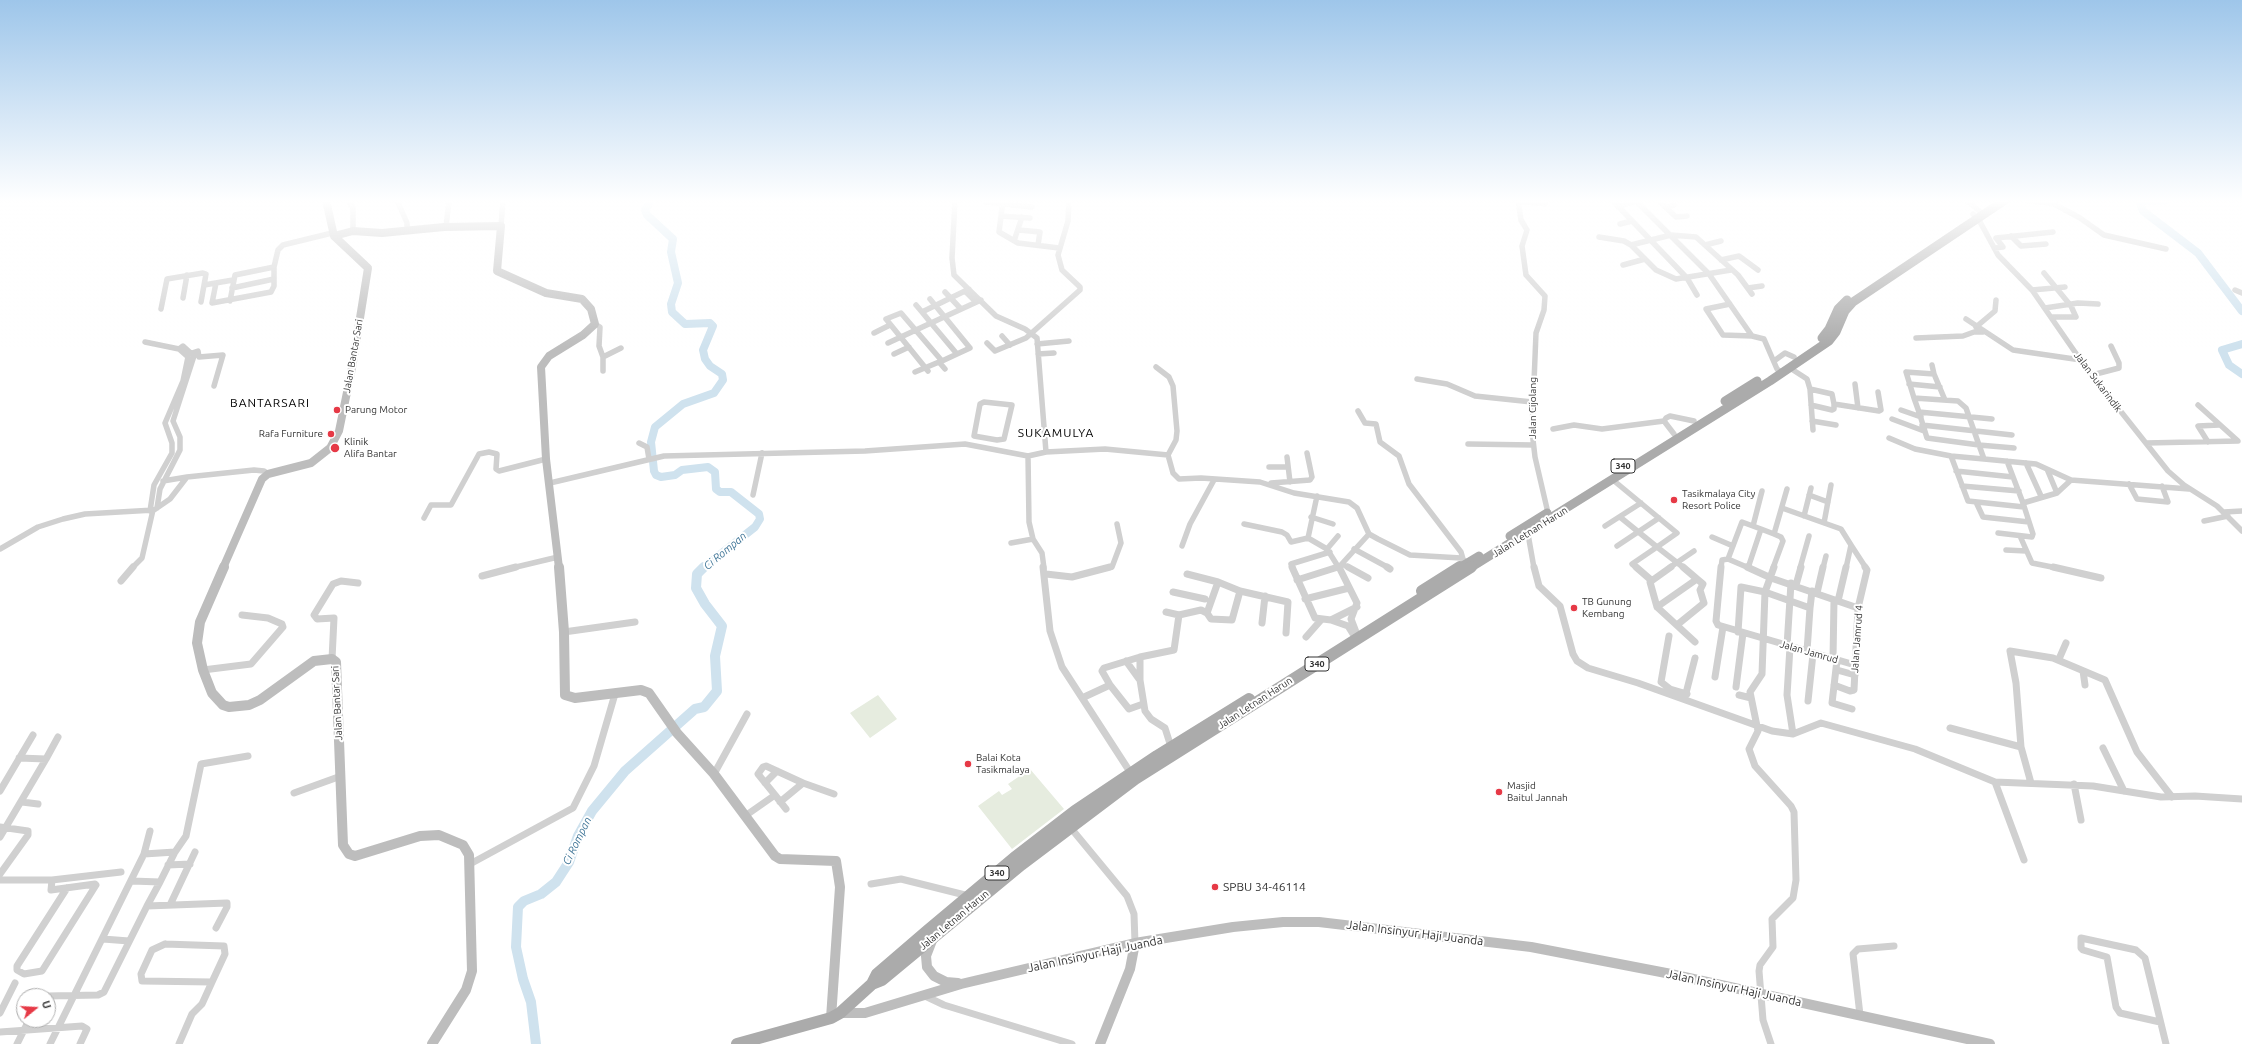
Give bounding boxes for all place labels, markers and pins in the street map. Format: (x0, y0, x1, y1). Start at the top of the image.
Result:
place label: Parung Motor (345, 404, 407, 416)
marker: Parung Motor (332, 405, 342, 415)
place label: Rafa Furniture (259, 428, 323, 440)
marker: Rafa Furniture (326, 429, 336, 439)
place label: Klinik Alifa Bantar (344, 436, 397, 460)
marker: Klinik Alifa Bantar (329, 442, 341, 454)
place label: Tasikmalaya City Resort Police (1682, 488, 1755, 512)
marker: Tasikmalaya City Resort Police (1669, 495, 1679, 505)
place label: TB Gunung Kembang (1582, 596, 1631, 620)
marker: TB Gunung Kembang (1569, 603, 1579, 613)
place label: Balai Kota Tasikmalaya (976, 752, 1030, 776)
marker: Balai Kota Tasikmalaya (963, 759, 973, 769)
place label: Masjid Baitul Jannah (1507, 780, 1568, 804)
marker: Masjid Baitul Jannah (1494, 787, 1504, 797)
place label: SPBU 34-46114 (1223, 880, 1306, 894)
marker: SPBU 34-46114 (1210, 882, 1220, 892)

